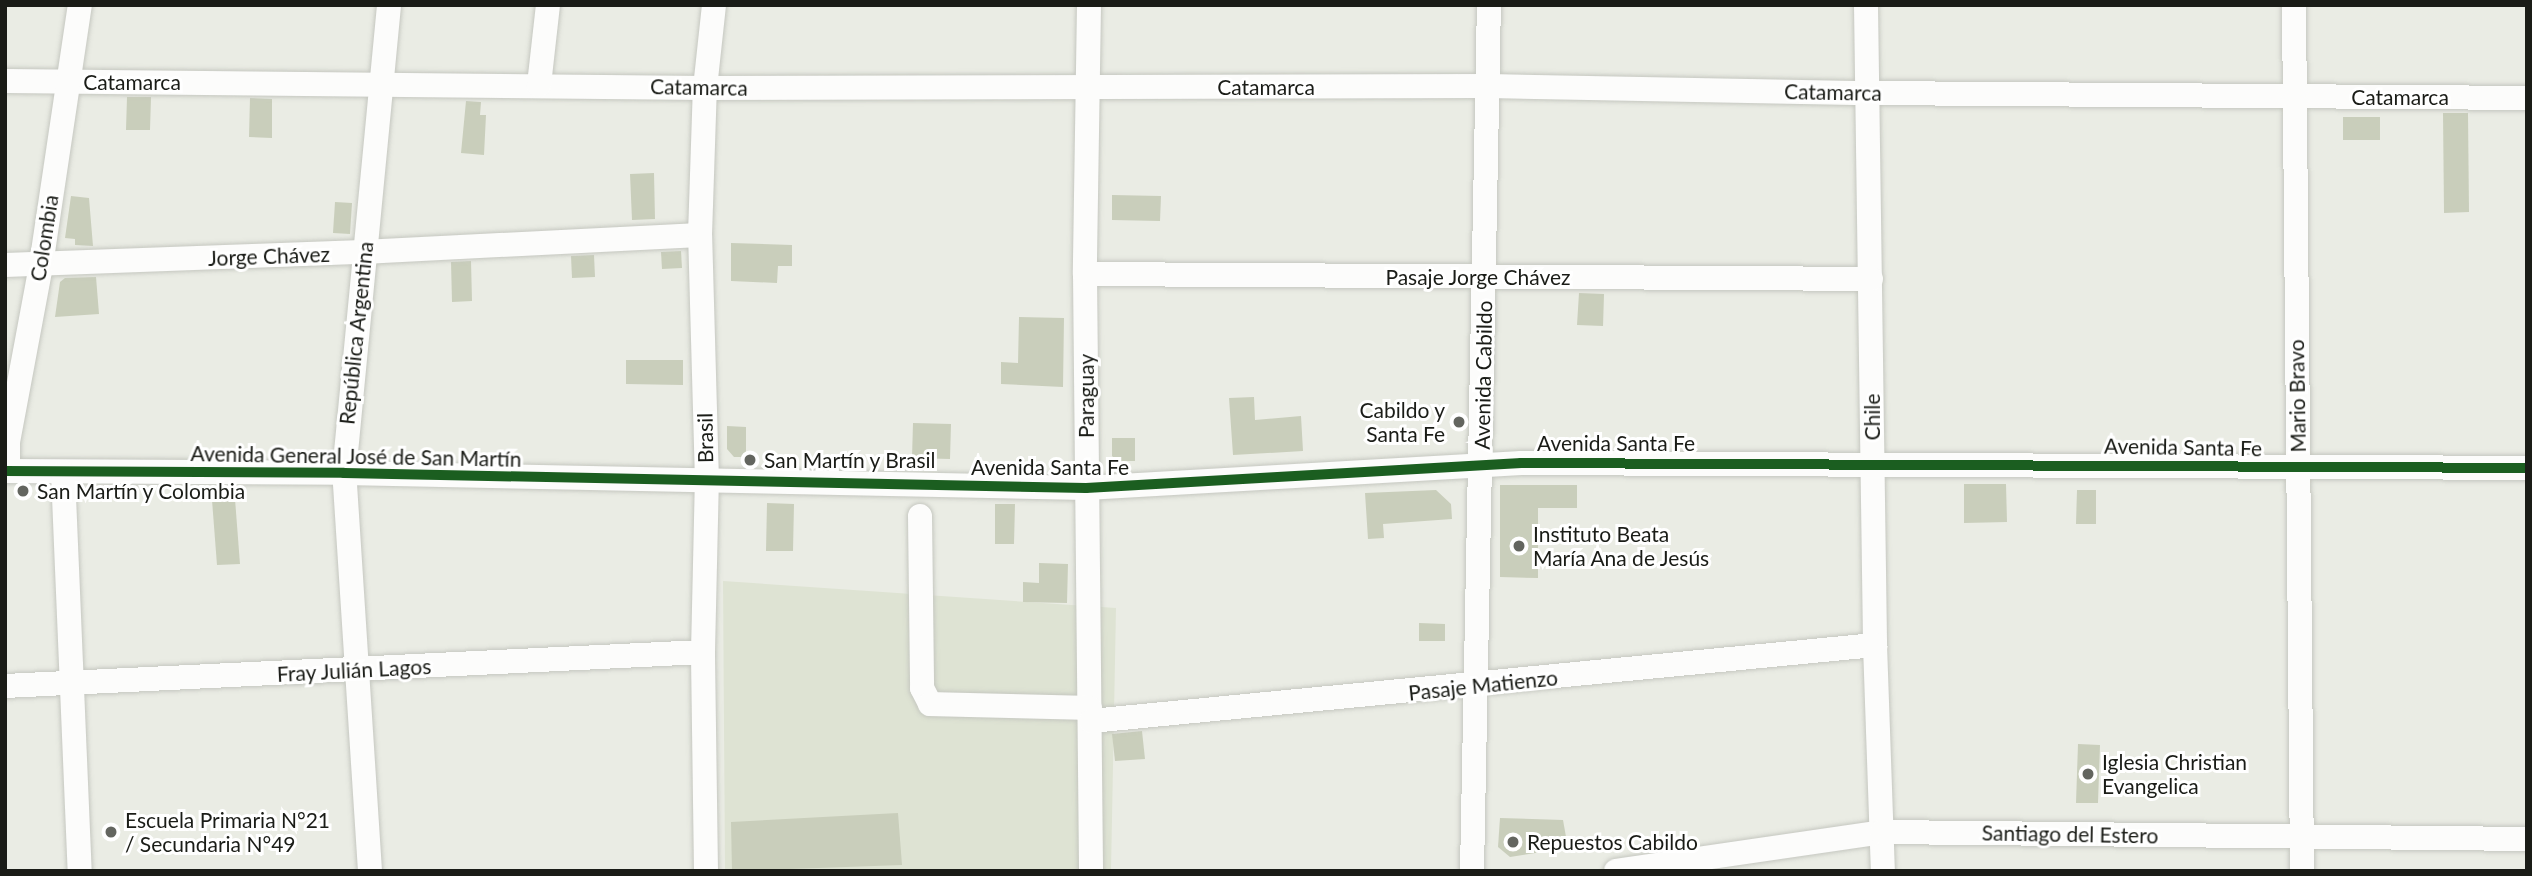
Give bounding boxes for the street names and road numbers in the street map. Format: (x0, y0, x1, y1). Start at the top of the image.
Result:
street label: Catamarca (83, 69, 181, 95)
street label: Catamarca (650, 74, 748, 100)
street label: Catamarca (1217, 74, 1315, 100)
street label: Catamarca (1784, 79, 1882, 105)
street label: Catamarca (2351, 84, 2449, 110)
street label: Colombia (25, 193, 63, 283)
street label: República Argentina (334, 240, 378, 426)
street label: Jorge Chávez (208, 241, 330, 271)
street label: Pasaje Jorge Chávez (1385, 264, 1571, 290)
street label: Avenida Cabildo (1469, 300, 1497, 450)
street label: Mario Bravo (2283, 339, 2311, 453)
street label: Paraguay (1073, 354, 1099, 438)
street label: Chile (1859, 394, 1885, 440)
street label: Brasil (692, 413, 718, 463)
street label: Avenida Santa Fe (1537, 430, 1695, 456)
street label: Avenida Santa Fe (2104, 433, 2262, 461)
street label: Avenida General José de San Martín (190, 441, 522, 471)
street label: Avenida Santa Fe (971, 454, 1129, 480)
street label: Fray Julián Lagos (276, 653, 432, 687)
street label: Pasaje Matienzo (1407, 665, 1559, 705)
street label: Santiago del Estero (1982, 820, 2158, 848)

